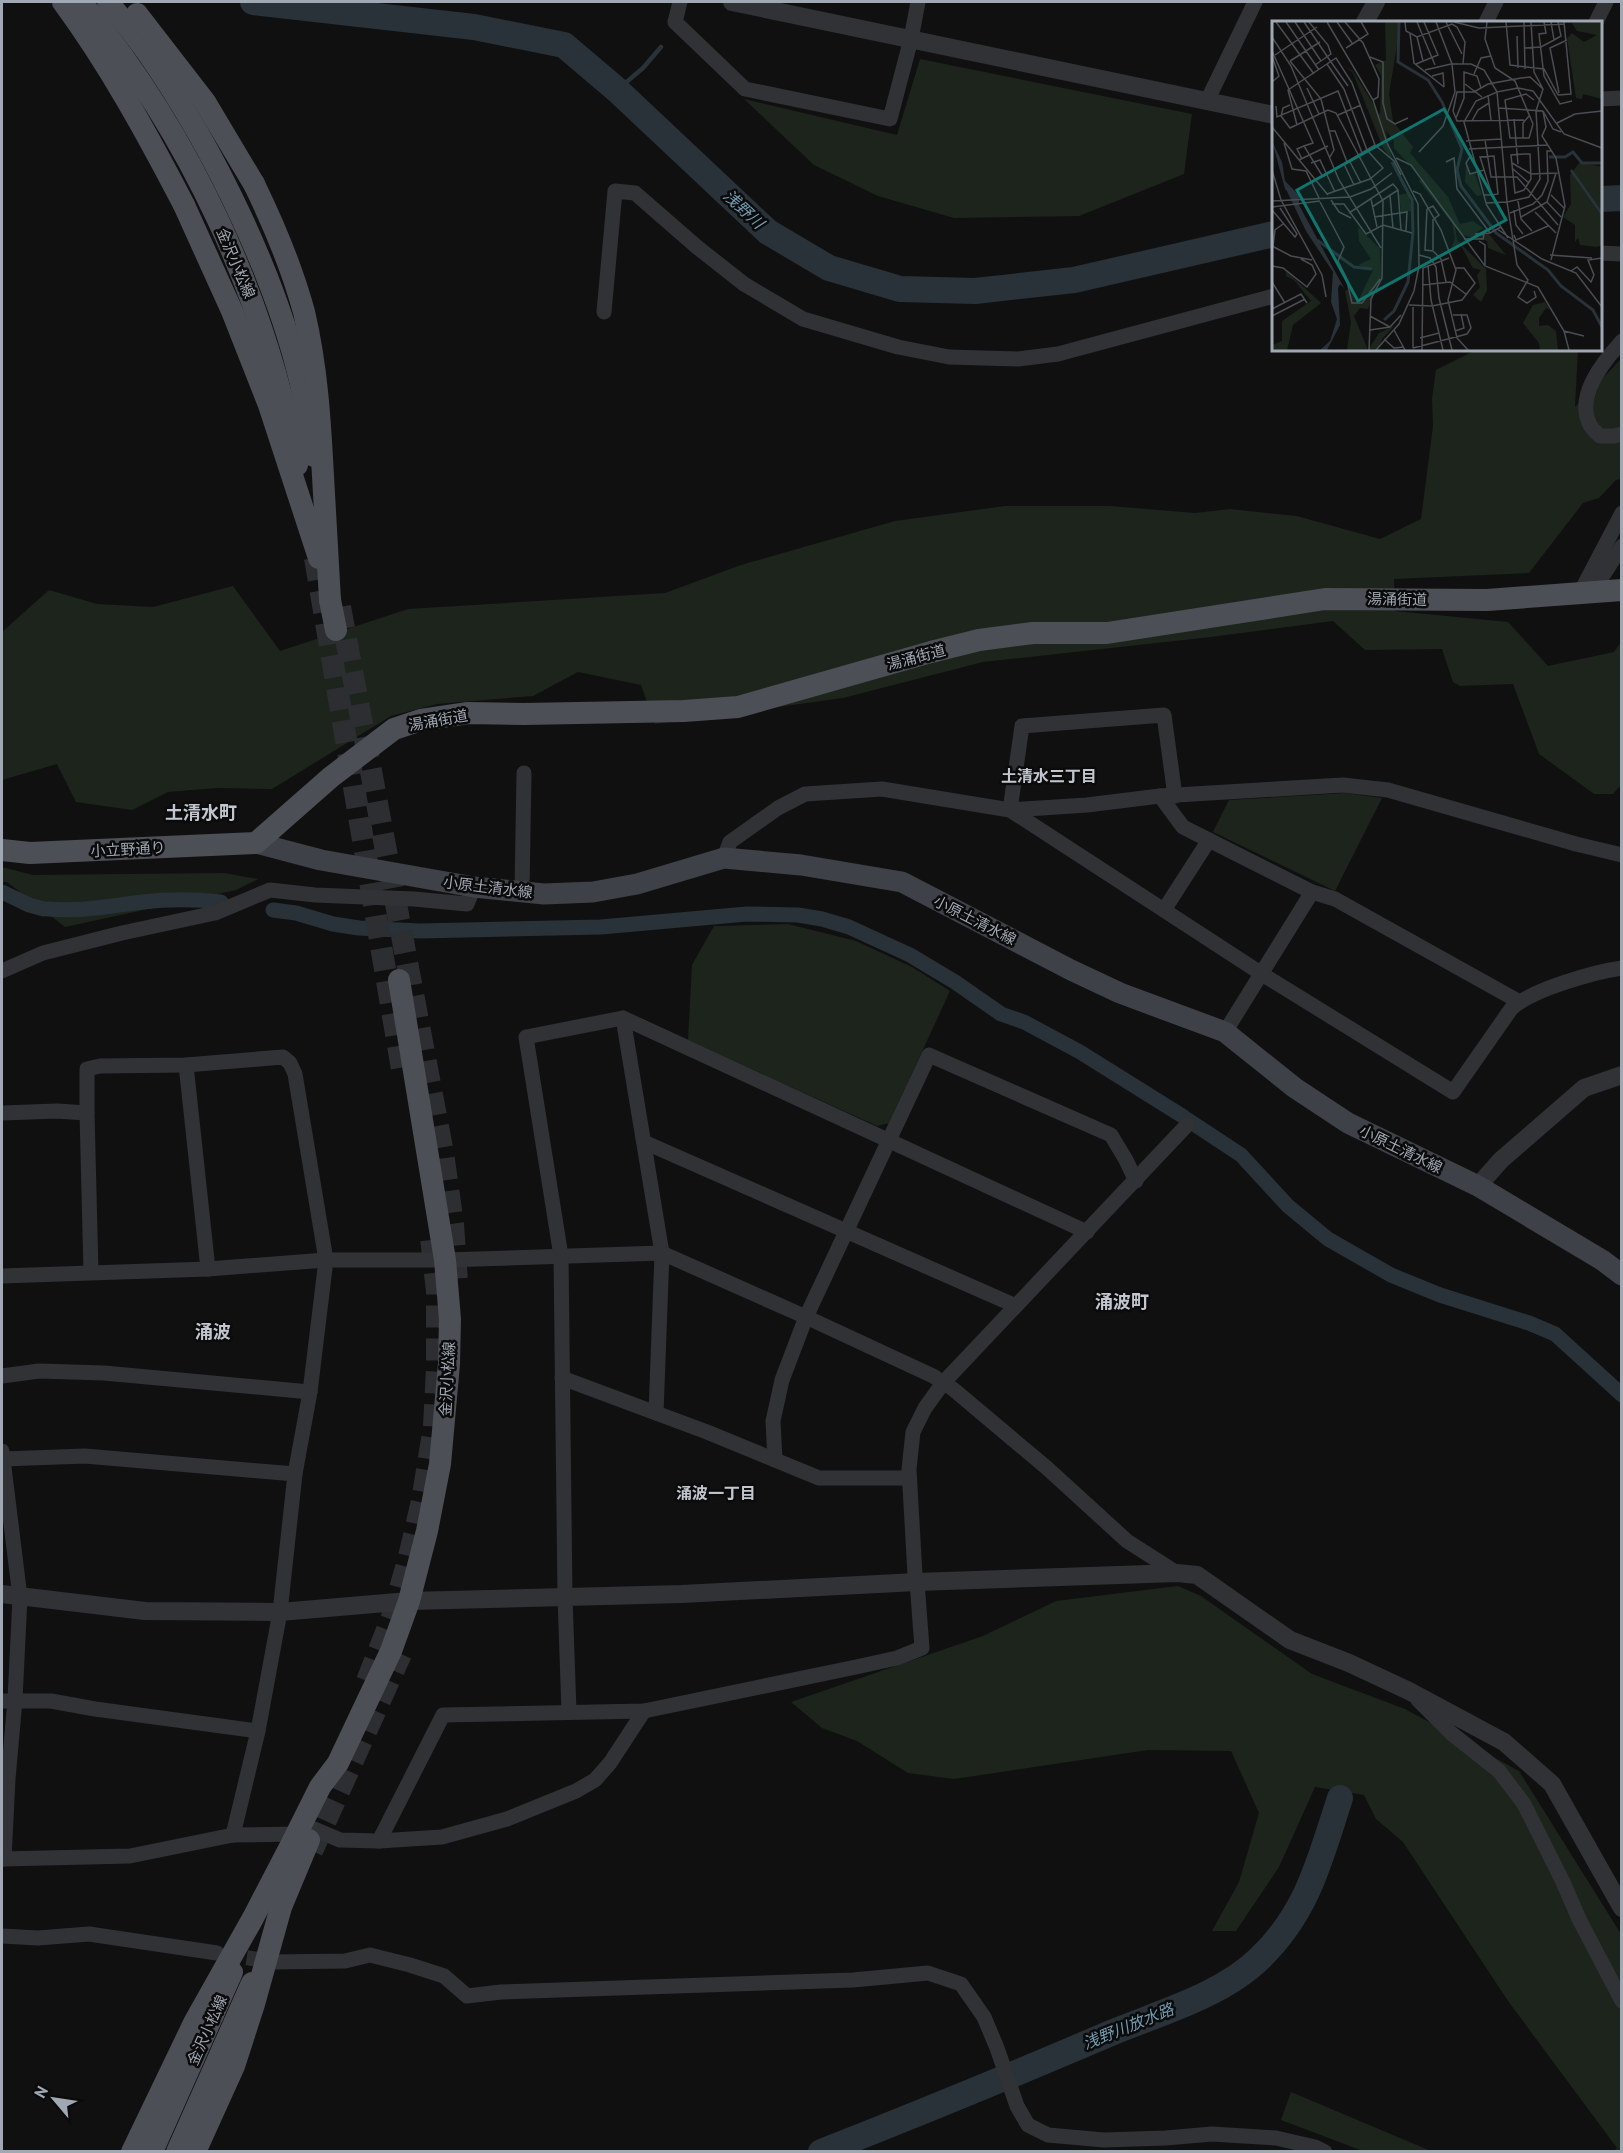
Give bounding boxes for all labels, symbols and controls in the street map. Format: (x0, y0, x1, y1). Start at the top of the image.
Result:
inset map (1272, 21, 1602, 351)
water label: 浅野川 (720, 185, 770, 234)
street label: 金沢小松線 (213, 225, 259, 301)
street label: 湯涌街道 (1367, 589, 1427, 609)
street label: 湯涌街道 (885, 640, 947, 674)
street label: 湯涌街道 (407, 705, 469, 735)
district label: 土清水三丁目 (1001, 766, 1097, 786)
district label: 土清水町 (165, 801, 237, 824)
street label: 小立野通り (90, 838, 166, 860)
street label: 小原土清水線 (442, 872, 534, 902)
street label: 小原土清水線 (931, 891, 1019, 949)
street label: 小原土清水線 (1356, 1121, 1446, 1177)
district label: 涌波町 (1095, 1290, 1149, 1313)
district label: 涌波 (195, 1320, 231, 1343)
street label: 金沢小松線 (436, 1341, 458, 1417)
district label: 涌波一丁目 (676, 1483, 756, 1503)
street label: 金沢小松線 (183, 1992, 231, 2068)
water label: 浅野川放水路 (1080, 1998, 1178, 2053)
north arrow (24, 2069, 84, 2129)
text: N (30, 2082, 52, 2101)

